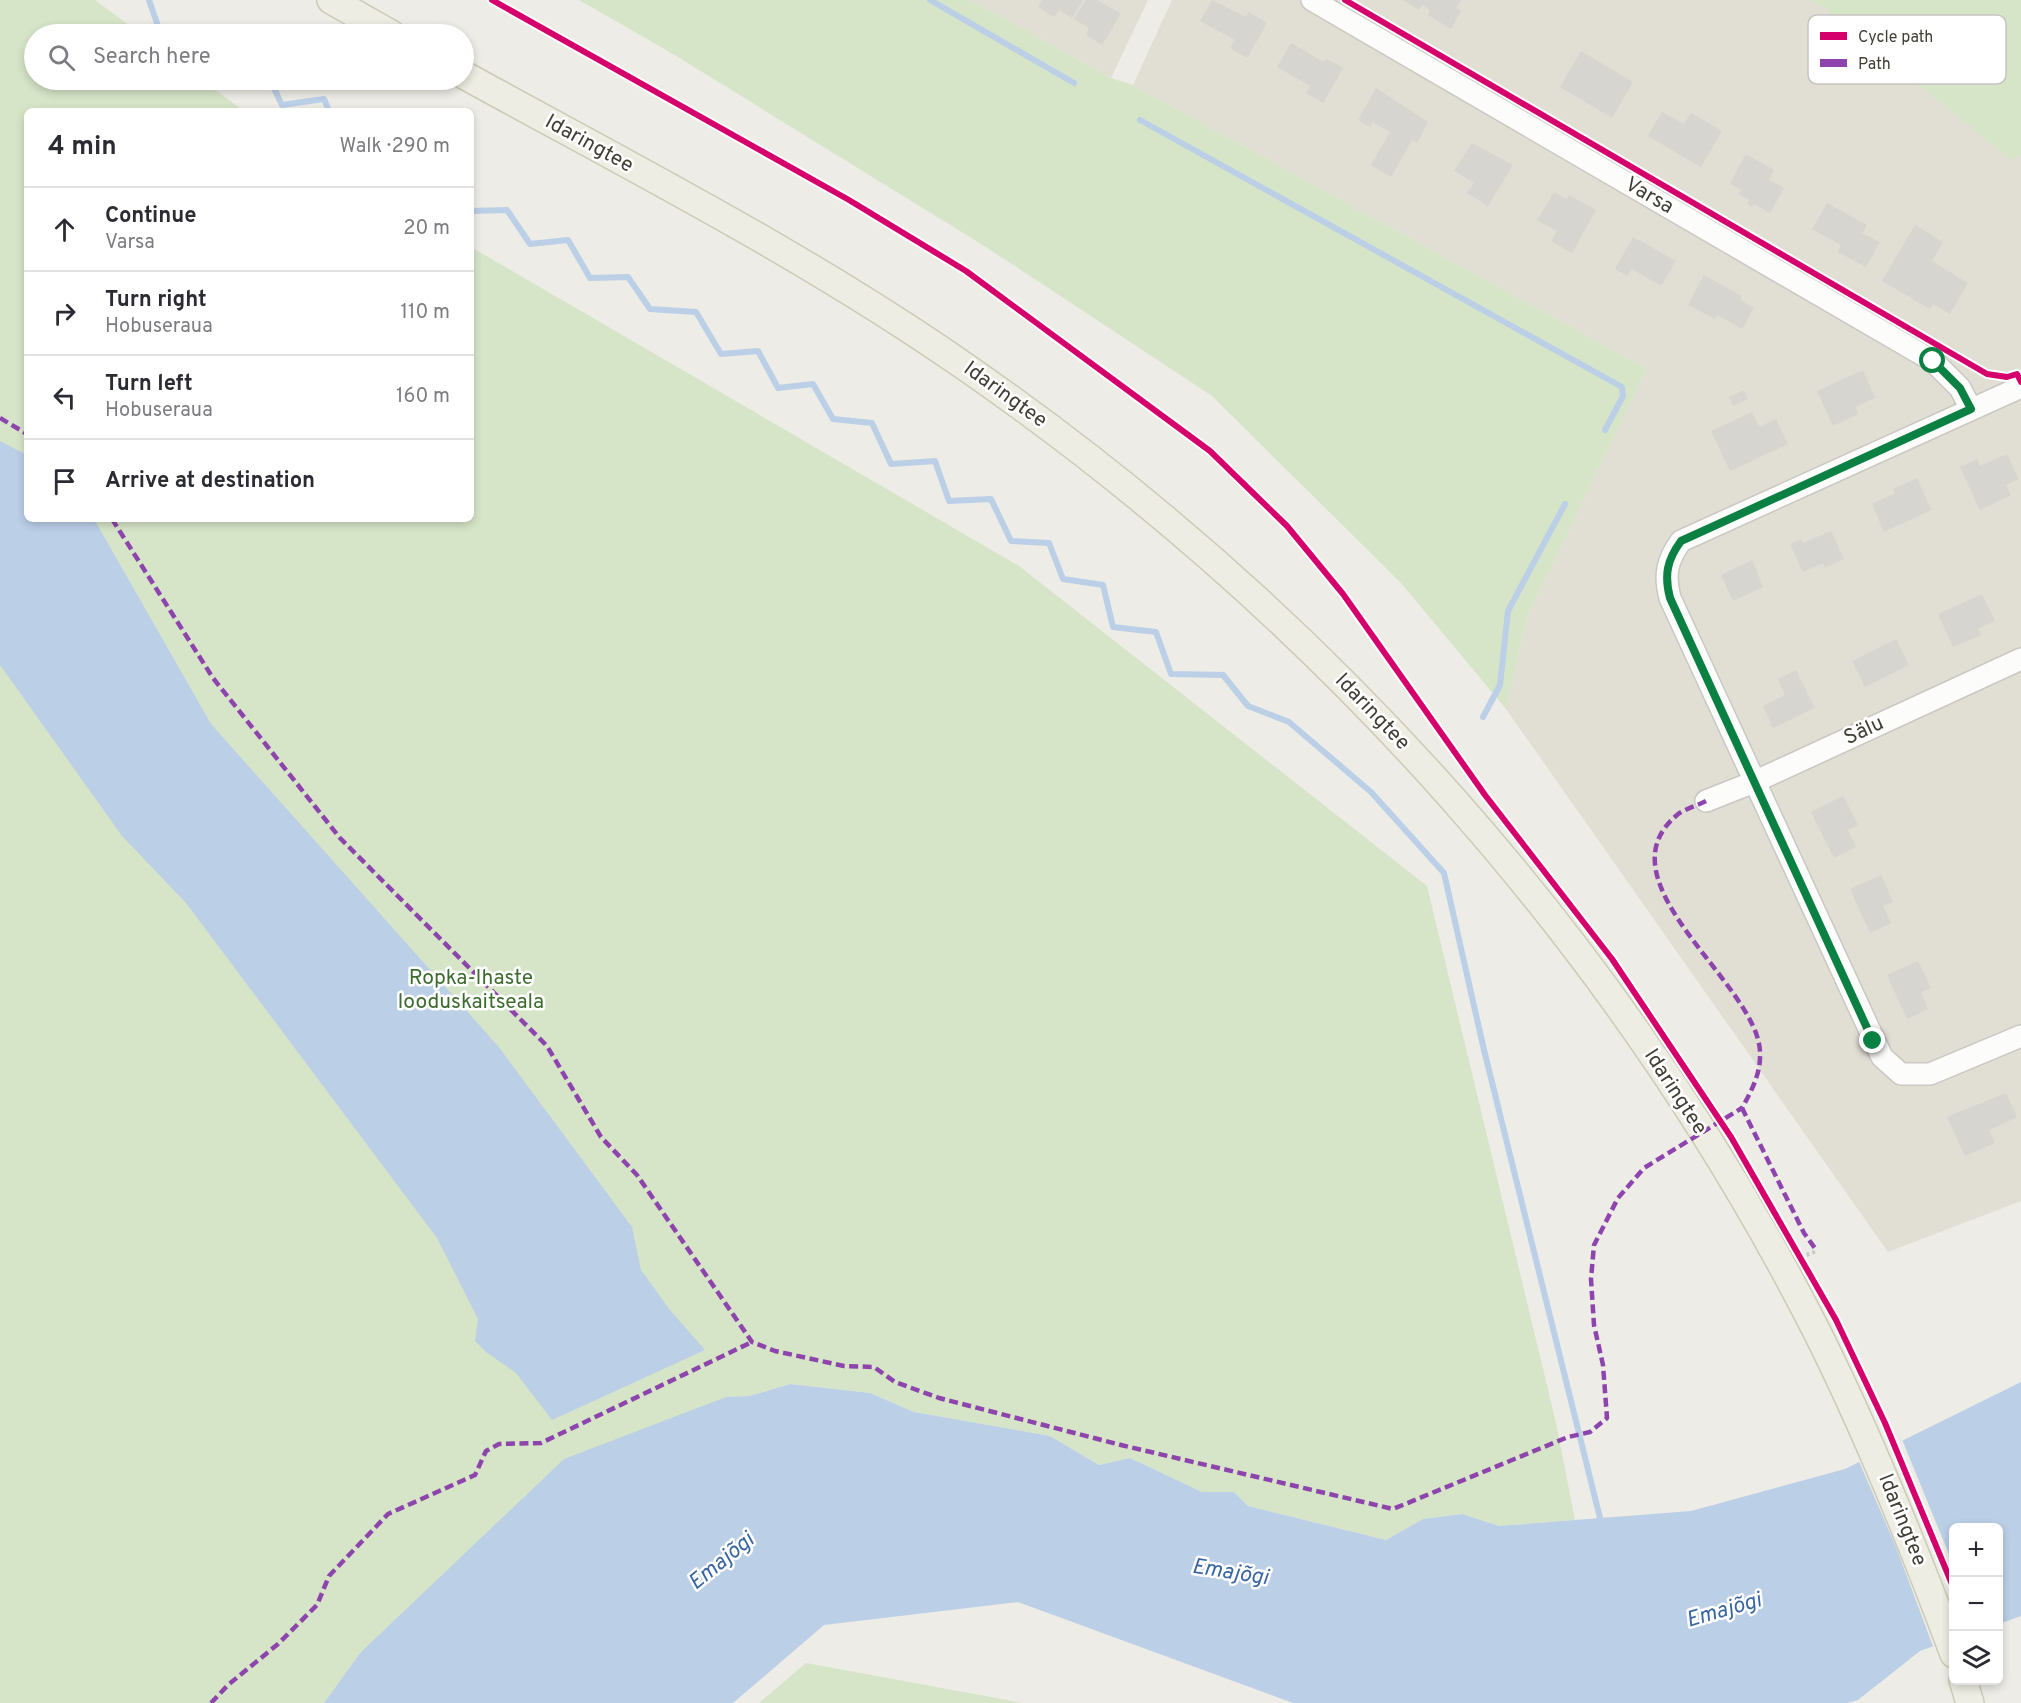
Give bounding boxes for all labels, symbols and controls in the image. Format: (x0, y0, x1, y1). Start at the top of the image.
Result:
legend (1808, 15, 2006, 84)
search box (24, 24, 474, 90)
text: Cycle path (1858, 28, 1933, 48)
icon: search (45, 41, 78, 74)
text: Search here (93, 44, 211, 71)
text: Path (1858, 55, 1891, 75)
street label: Idaringtee (540, 109, 638, 179)
text: 4 min (48, 131, 117, 164)
text: Walk · 290 m (339, 134, 450, 160)
street label: Varsa (1620, 171, 1678, 221)
text: Continue (105, 203, 196, 230)
icon: ahead (48, 213, 81, 246)
text: 20 m (403, 216, 450, 242)
text: Varsa (105, 230, 155, 256)
text: Turn right (105, 287, 207, 314)
icon: right (48, 297, 81, 330)
text: 110 m (401, 300, 450, 326)
text: Hobuseraua (105, 314, 213, 340)
route start (1919, 347, 1945, 373)
street label: Idaringtee (958, 356, 1052, 434)
text: Turn left (105, 371, 193, 398)
icon: left (48, 381, 81, 414)
text: 160 m (396, 384, 450, 410)
text: Hobuseraua (105, 398, 213, 424)
icon: arrive (48, 465, 81, 498)
text: Arrive at destination (105, 468, 315, 495)
street label: Idaringtee (1329, 668, 1415, 756)
street label: Sälu (1840, 710, 1888, 752)
park label: Ropka-Ihaste looduskaitseala (398, 965, 544, 1016)
route end (1859, 1027, 1885, 1053)
street label: Idaringtee (1637, 1044, 1713, 1140)
street label: Idaringtee (1871, 1470, 1933, 1570)
map controls (1949, 1523, 2003, 1685)
button: + (1949, 1523, 2003, 1577)
water label: Emajõgi (684, 1526, 762, 1597)
water label: Emajõgi (1190, 1554, 1272, 1593)
button: − (1949, 1577, 2003, 1631)
water label: Emajõgi (1683, 1587, 1766, 1635)
button: layers (1949, 1631, 2003, 1685)

